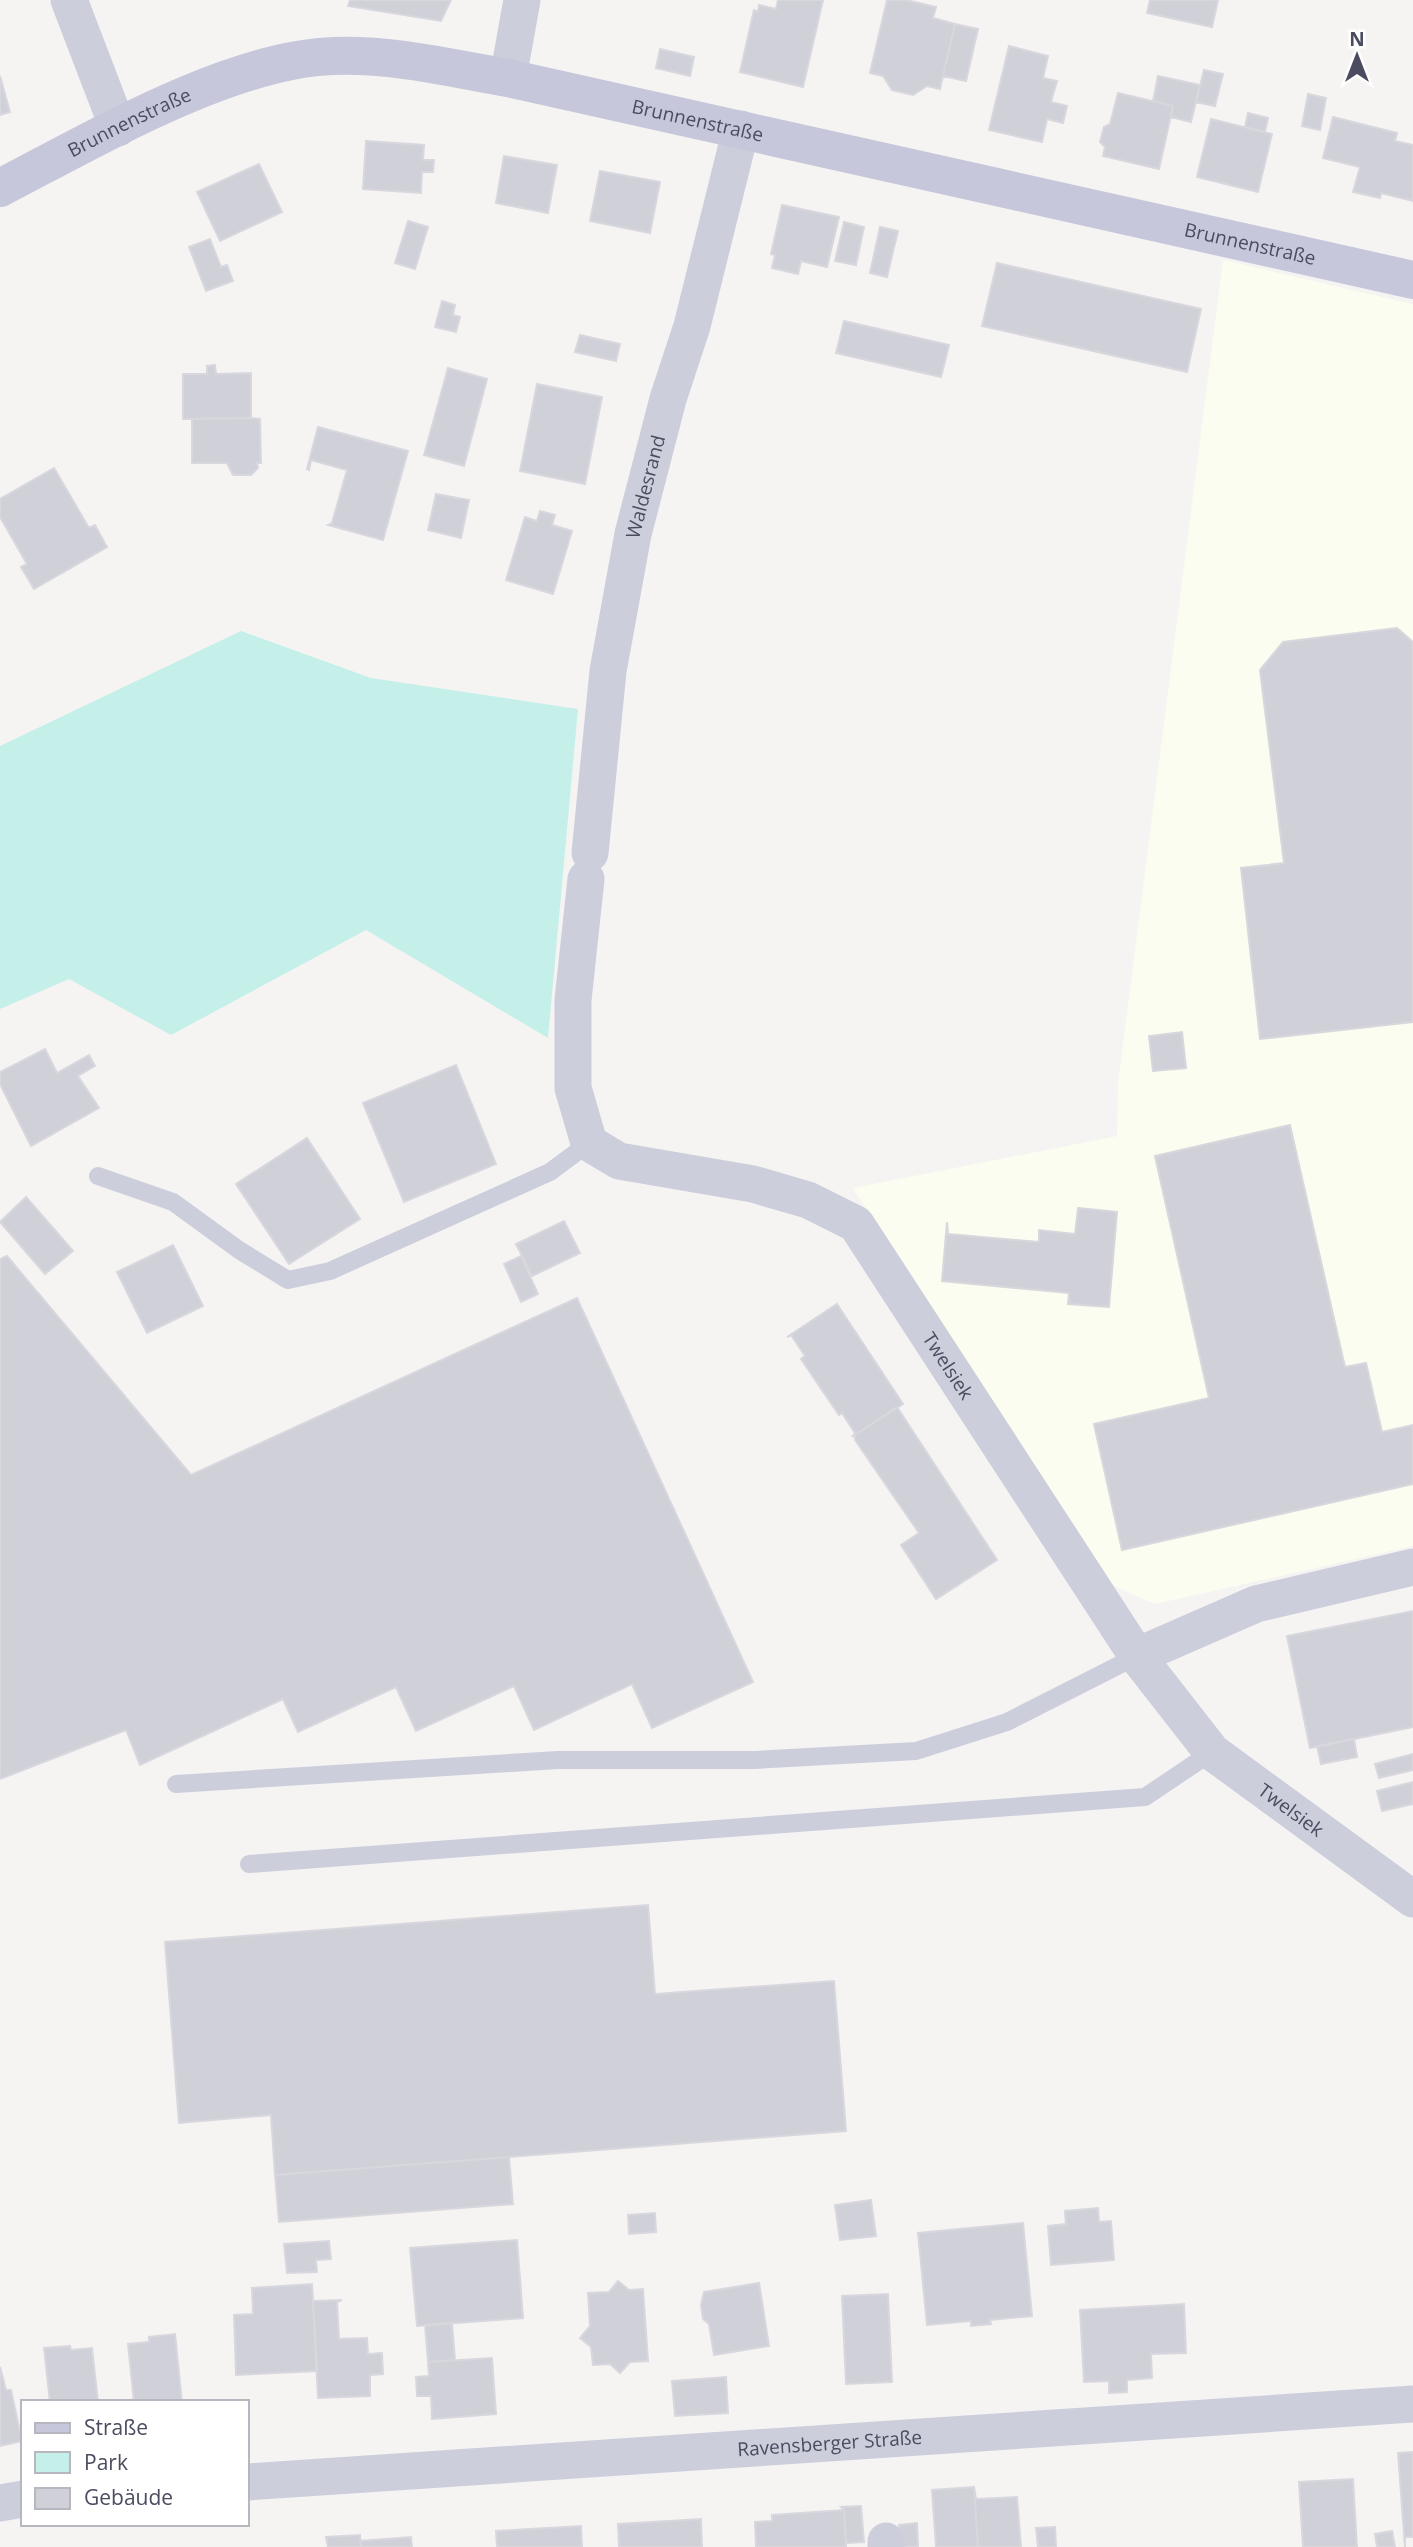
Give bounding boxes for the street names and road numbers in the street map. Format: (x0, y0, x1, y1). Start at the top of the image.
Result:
street label: Brunnenstraße (63, 81, 195, 163)
street label: Brunnenstraße (629, 93, 766, 148)
street label: Brunnenstraße (1182, 216, 1318, 271)
street label: Waldesrand (619, 432, 671, 541)
street label: Twelsiek (917, 1327, 980, 1404)
street label: Twelsiek (1253, 1777, 1329, 1843)
street label: Ravensberger Straße (737, 2424, 923, 2462)

